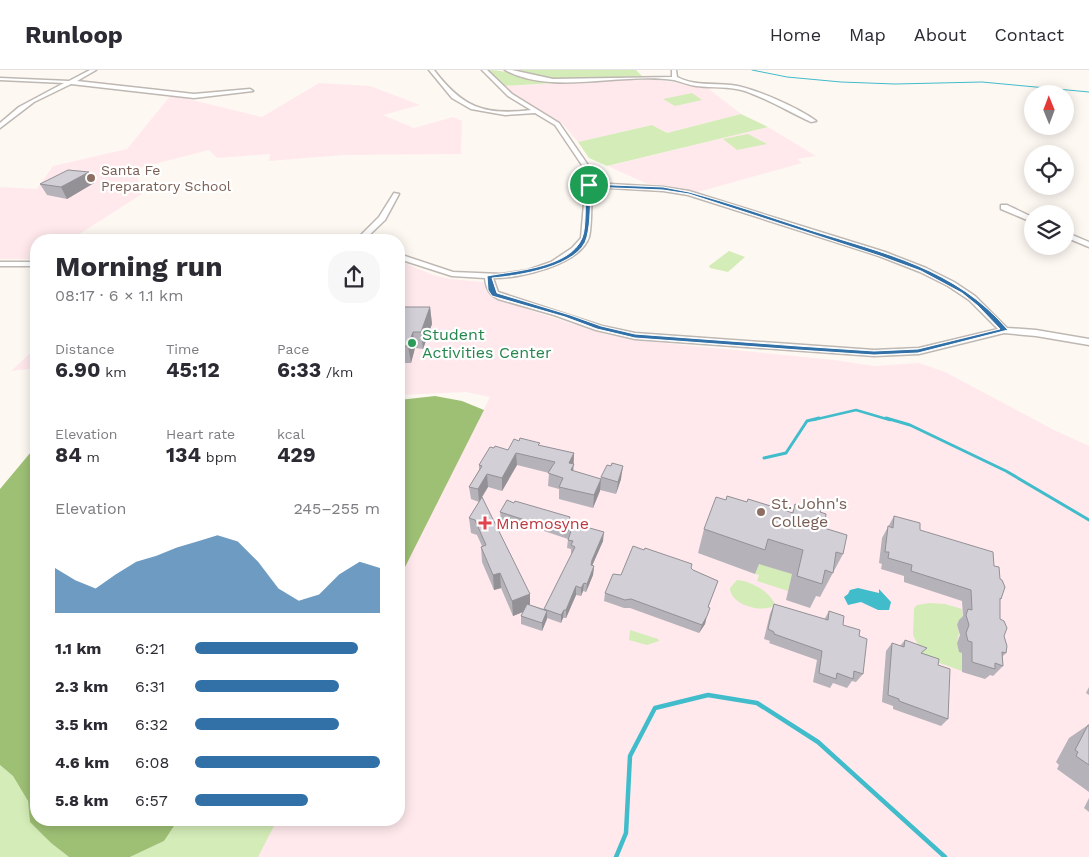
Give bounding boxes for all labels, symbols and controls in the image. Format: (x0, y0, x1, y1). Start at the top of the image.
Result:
text: Runloop (25, 21, 123, 49)
text: Home (770, 24, 821, 45)
text: Map (849, 24, 886, 45)
text: About (914, 24, 966, 45)
text: Contact (994, 24, 1064, 45)
north arrow (1024, 85, 1074, 135)
map controls (1024, 85, 1074, 255)
button: locate (1024, 145, 1074, 195)
place label: Santa Fe Preparatory School (101, 162, 232, 194)
pin (568, 164, 610, 206)
icon: arrive (575, 171, 603, 199)
marker: Santa Fe Preparatory School (85, 172, 97, 184)
button: layers (1024, 205, 1074, 255)
text: Morning run (55, 250, 223, 283)
button: share (328, 251, 380, 303)
text: 08:17 · 6 × 1.1 km (55, 286, 183, 305)
place label: Student Activities Center (422, 325, 552, 362)
marker: Student Activities Center (406, 337, 418, 349)
text: Distance (55, 341, 115, 357)
text: Time (166, 341, 199, 357)
text: Pace (277, 341, 309, 357)
text: 6.90 (55, 357, 101, 382)
text: 45:12 (166, 357, 220, 382)
text: 6:33 (277, 357, 321, 382)
text: km (101, 364, 127, 380)
text: /km (321, 364, 353, 380)
text: Elevation (55, 426, 118, 442)
text: Heart rate (166, 426, 235, 442)
text: kcal (277, 426, 305, 442)
text: 84 (55, 442, 82, 467)
text: 134 (166, 442, 201, 467)
text: 429 (277, 442, 316, 467)
text: m (82, 449, 100, 465)
text: bpm (201, 449, 237, 465)
place label: St. John's College (771, 494, 847, 531)
text: Elevation (55, 499, 126, 518)
text: 245–255 m (293, 499, 380, 518)
marker: St. John's College (755, 506, 767, 518)
place label: Mnemosyne (496, 514, 589, 533)
marker: Mnemosyne (478, 516, 492, 530)
text: 1.1 km (55, 639, 101, 658)
text: 6:21 (135, 639, 165, 658)
text: 2.3 km (55, 677, 108, 696)
text: 6:31 (135, 677, 165, 696)
text: 3.5 km (55, 715, 108, 734)
text: 6:32 (135, 715, 168, 734)
text: 4.6 km (55, 753, 109, 772)
text: 6:08 (135, 753, 169, 772)
text: 5.8 km (55, 791, 109, 810)
text: 6:57 (135, 791, 168, 810)

